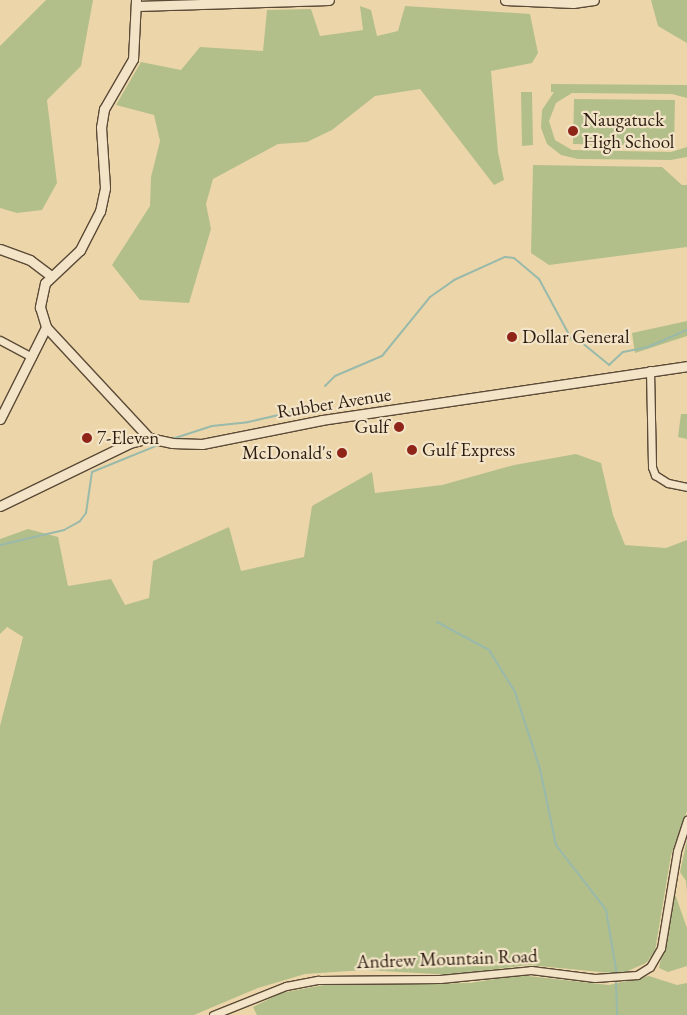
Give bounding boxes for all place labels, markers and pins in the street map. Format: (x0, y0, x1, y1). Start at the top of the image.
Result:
place label: Naugatuck High School (583, 109, 674, 153)
marker: Naugatuck High School (567, 125, 579, 137)
place label: Dollar General (522, 326, 629, 348)
marker: Dollar General (506, 331, 518, 343)
place label: Gulf (355, 416, 389, 438)
marker: Gulf (393, 421, 405, 433)
place label: 7-Eleven (97, 427, 159, 449)
marker: 7-Eleven (81, 432, 93, 444)
place label: Gulf Express (422, 439, 515, 461)
place label: McDonald's (242, 442, 332, 464)
marker: Gulf Express (406, 444, 418, 456)
marker: McDonald's (336, 447, 348, 459)

